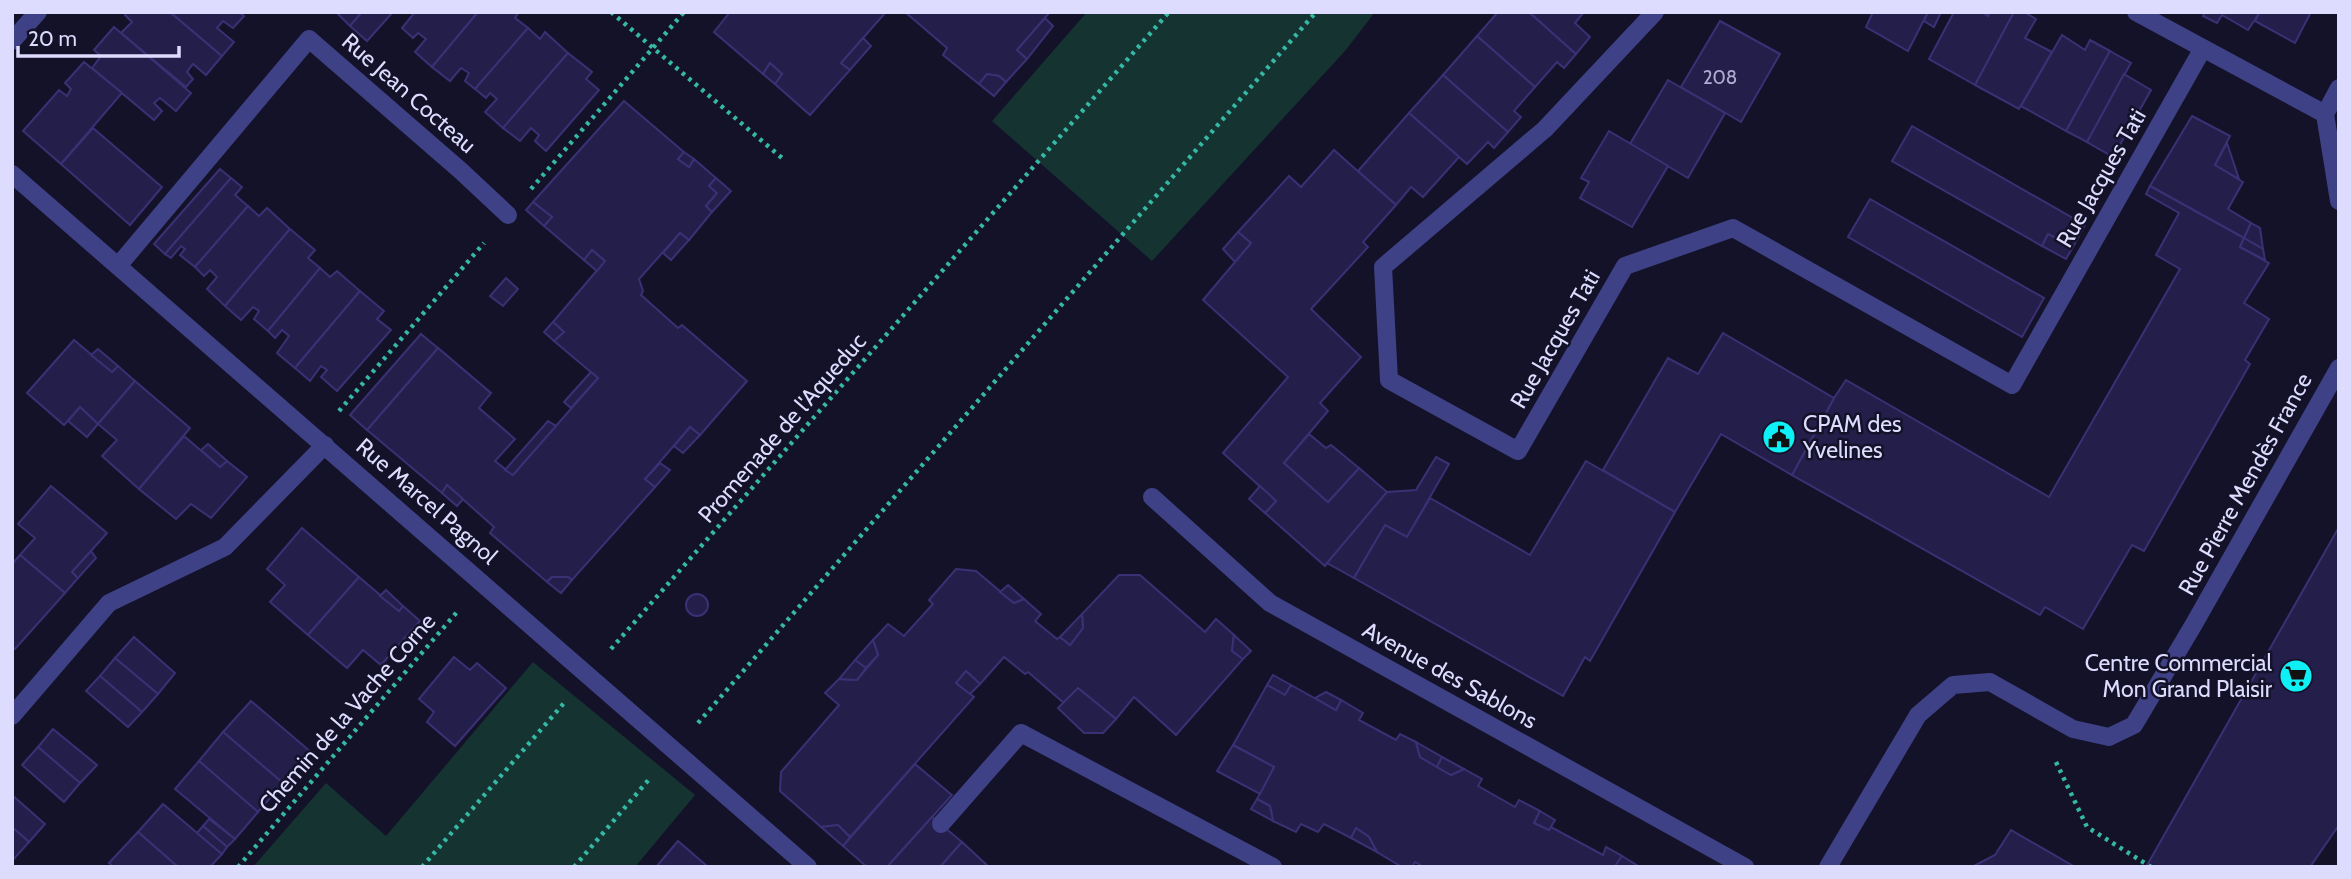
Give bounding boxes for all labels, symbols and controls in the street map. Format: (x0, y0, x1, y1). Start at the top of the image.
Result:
scale bar (18, 14, 178, 58)
text: 20 m (28, 26, 77, 51)
street label: Rue Jean Cocteau (336, 27, 482, 159)
house number: 208 (1703, 66, 1737, 89)
street label: Rue Jacques Tati (2050, 104, 2152, 252)
street label: Rue Jacques Tati (1504, 265, 1606, 413)
street label: Promenade de l'Aqueduc (692, 328, 872, 528)
street label: Rue Pierre Mendès France (2172, 368, 2318, 600)
place label: CPAM des Yvelines (1802, 410, 1902, 464)
public building icon: CPAM des Yvelines (1760, 418, 1798, 456)
street label: Rue Marcel Pagnol (351, 432, 504, 570)
street label: Chemin de la Vache Corne (253, 607, 441, 819)
street label: Avenue des Sablons (1358, 616, 1542, 734)
place label: Centre Commercial Mon Grand Plaisir (2085, 649, 2273, 703)
supermarket icon: Centre Commercial Mon Grand Plaisir (2277, 657, 2315, 695)

